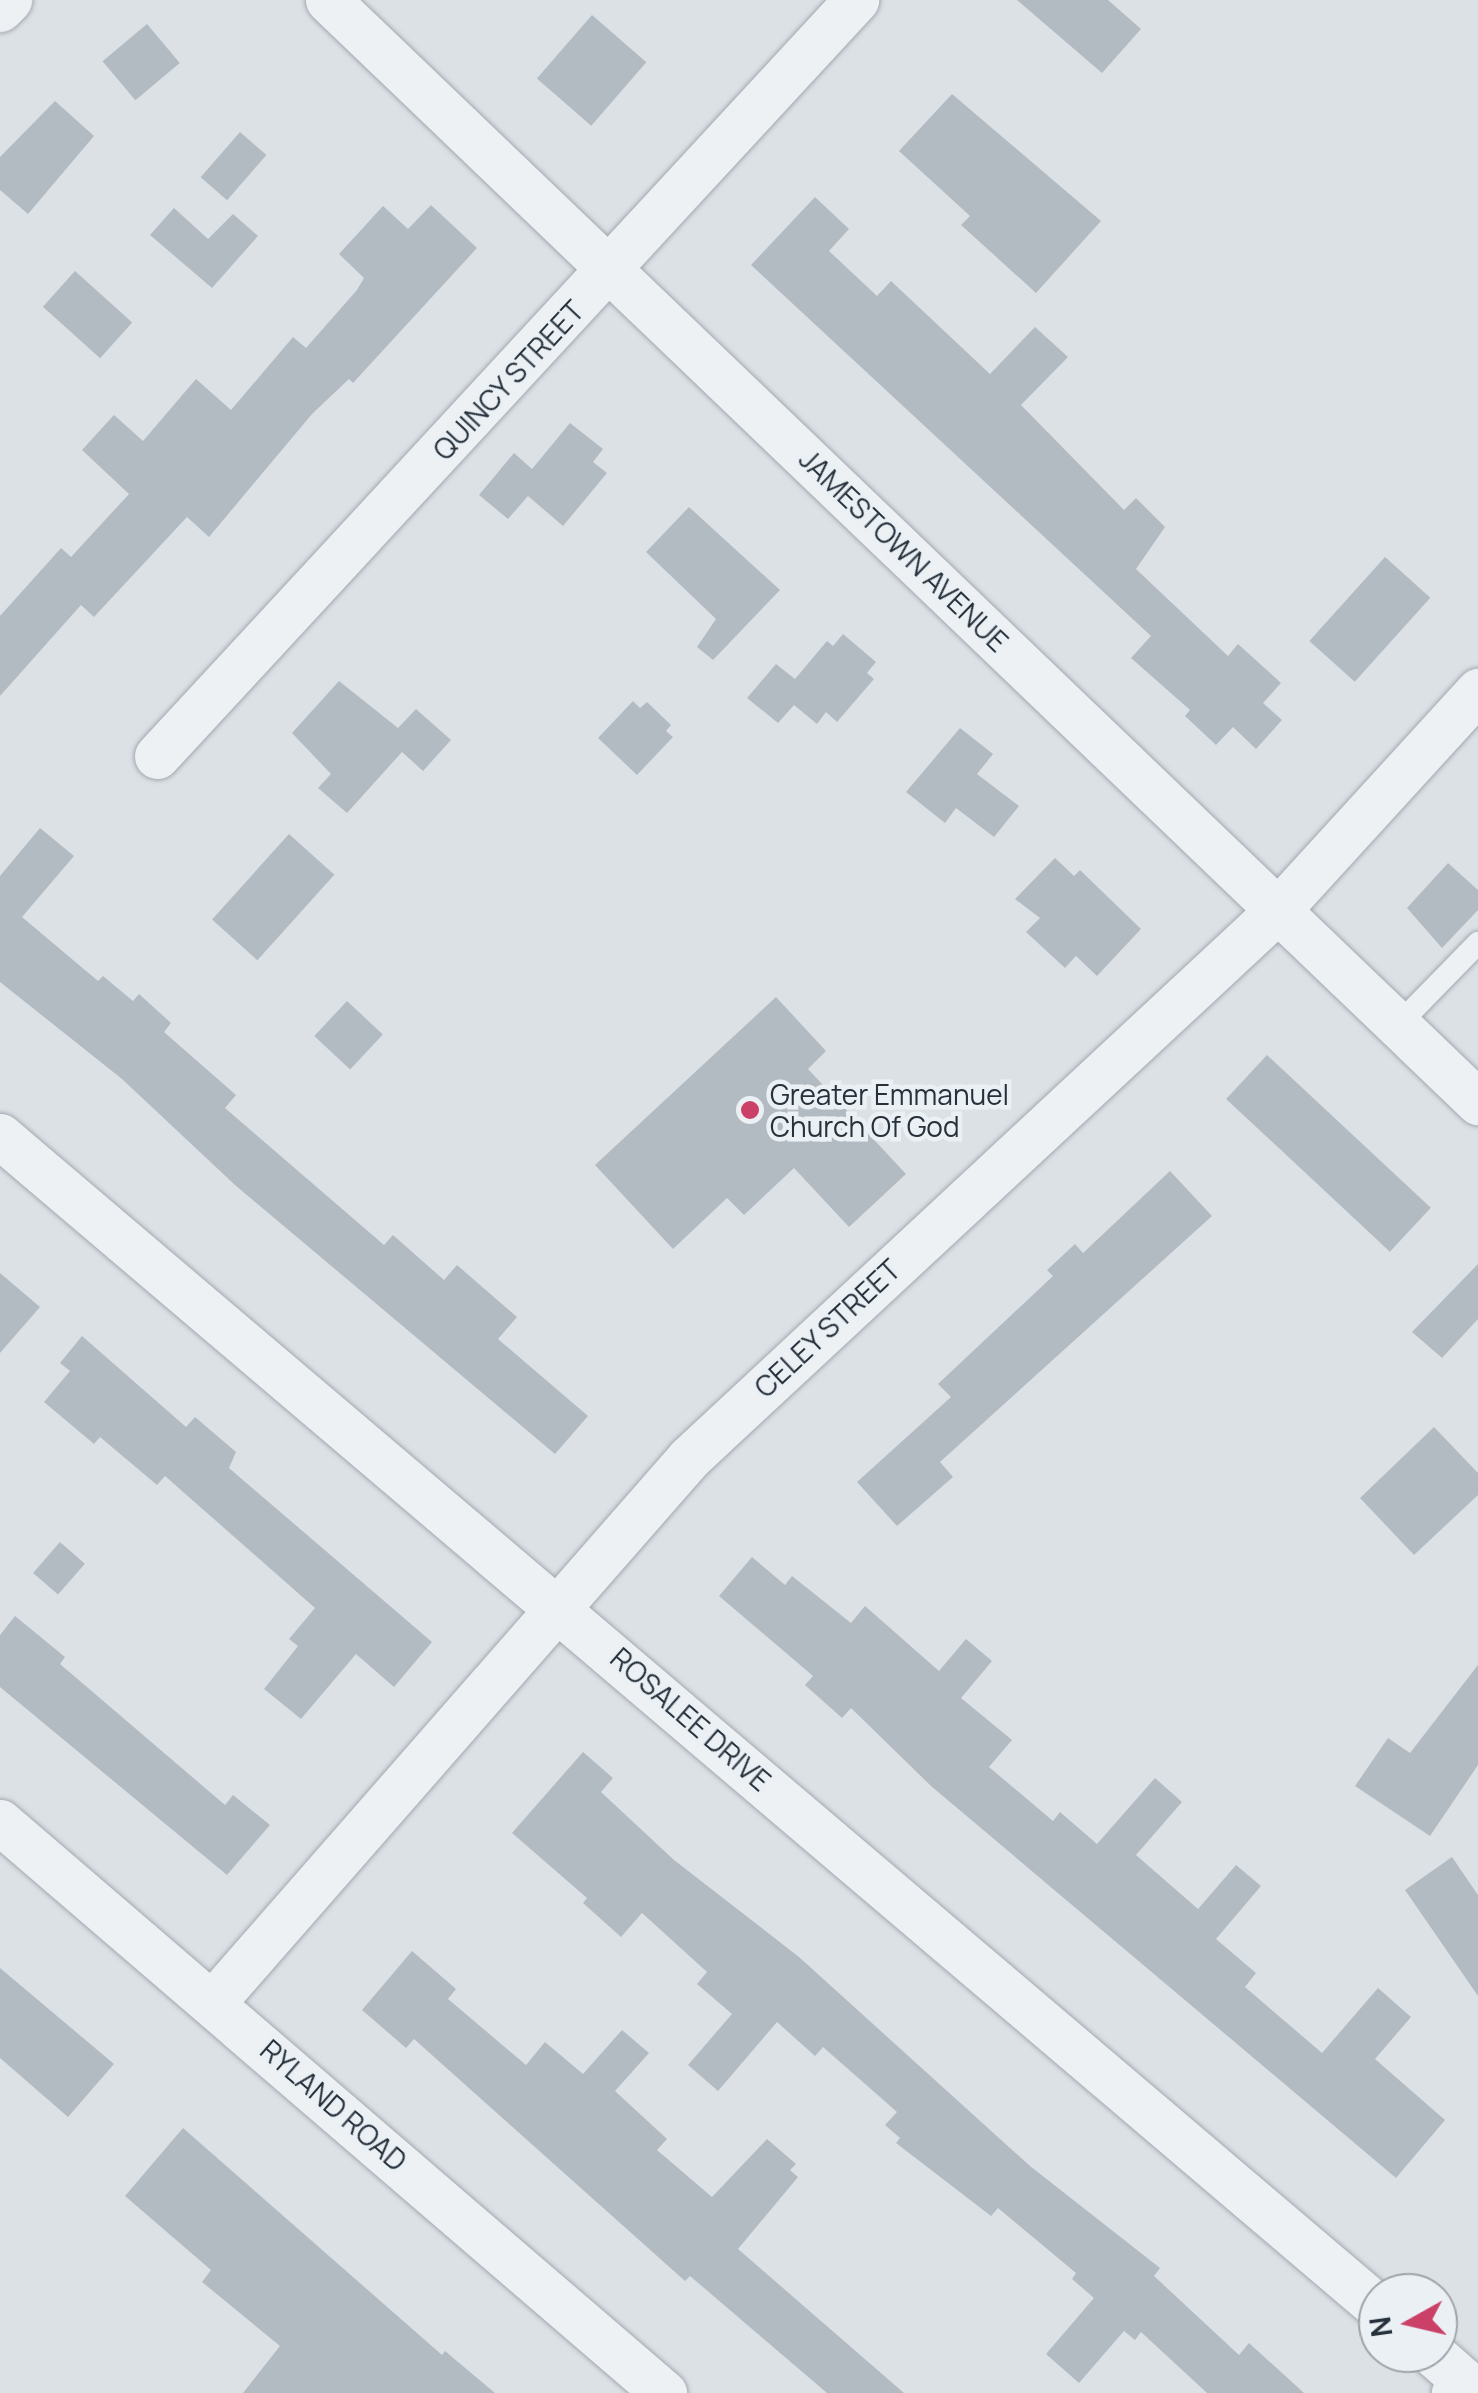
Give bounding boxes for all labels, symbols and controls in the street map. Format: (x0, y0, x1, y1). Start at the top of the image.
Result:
street label: QUINCY STREET (425, 293, 591, 467)
street label: JAMESTOWN AVENUE (793, 442, 1015, 658)
place label: Greater Emmanuel Church Of God (770, 1077, 1009, 1143)
marker: Greater Emmanuel Church Of God (739, 1099, 761, 1121)
street label: CELEY STREET (747, 1252, 907, 1404)
street label: ROSALEE DRIVE (604, 1641, 778, 1797)
street label: RYLAND ROAD (254, 2032, 414, 2178)
north arrow (1358, 2273, 1458, 2373)
text: N (1360, 2314, 1400, 2340)

